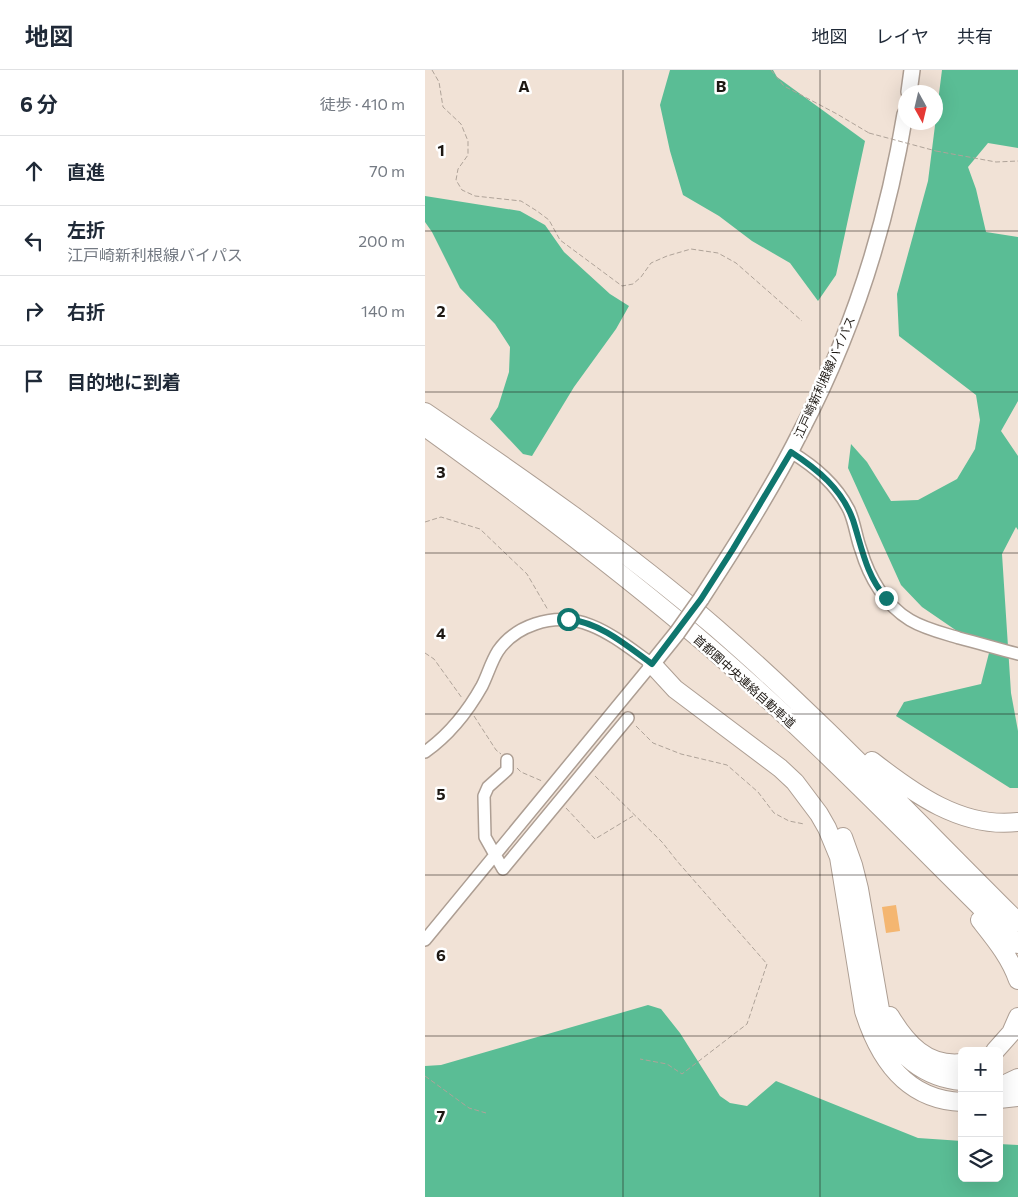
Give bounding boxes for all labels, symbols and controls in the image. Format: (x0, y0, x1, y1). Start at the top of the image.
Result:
text: 地図 (25, 21, 73, 50)
text: 地図 (812, 25, 848, 47)
text: レイヤ (876, 25, 929, 47)
text: 共有 (957, 25, 993, 47)
text: A (518, 76, 530, 95)
text: B (716, 76, 727, 95)
north arrow (898, 85, 943, 130)
text: 6 分 (20, 91, 58, 116)
text: 徒歩 · 410 m (320, 94, 405, 113)
text: 1 (437, 140, 445, 159)
icon: ahead (20, 157, 48, 185)
text: 直進 (67, 160, 105, 183)
text: 70 m (369, 161, 405, 180)
text: 左折 (67, 218, 105, 241)
icon: left (20, 227, 48, 255)
text: 200 m (358, 231, 405, 250)
text: 江戸崎新利根線バイパス (67, 245, 243, 264)
icon: right (20, 297, 48, 325)
text: 右折 (67, 300, 105, 323)
text: 140 m (361, 301, 405, 320)
text: 2 (436, 301, 446, 320)
street label: 江戸崎新利根線バイパス (791, 314, 857, 440)
icon: arrive (20, 367, 48, 395)
text: 目的地に到着 (67, 370, 181, 393)
text: 3 (436, 462, 446, 481)
route end (875, 587, 898, 610)
route start (557, 608, 580, 631)
text: 4 (436, 623, 446, 642)
street label: 首都圏中央連絡自動車道 (691, 632, 799, 730)
text: 5 (436, 784, 446, 803)
text: 6 (436, 945, 446, 964)
map controls (958, 1047, 1003, 1182)
button: + (958, 1047, 1003, 1092)
button: − (958, 1092, 1003, 1137)
text: 7 (437, 1106, 446, 1125)
button: layers (958, 1137, 1003, 1182)

